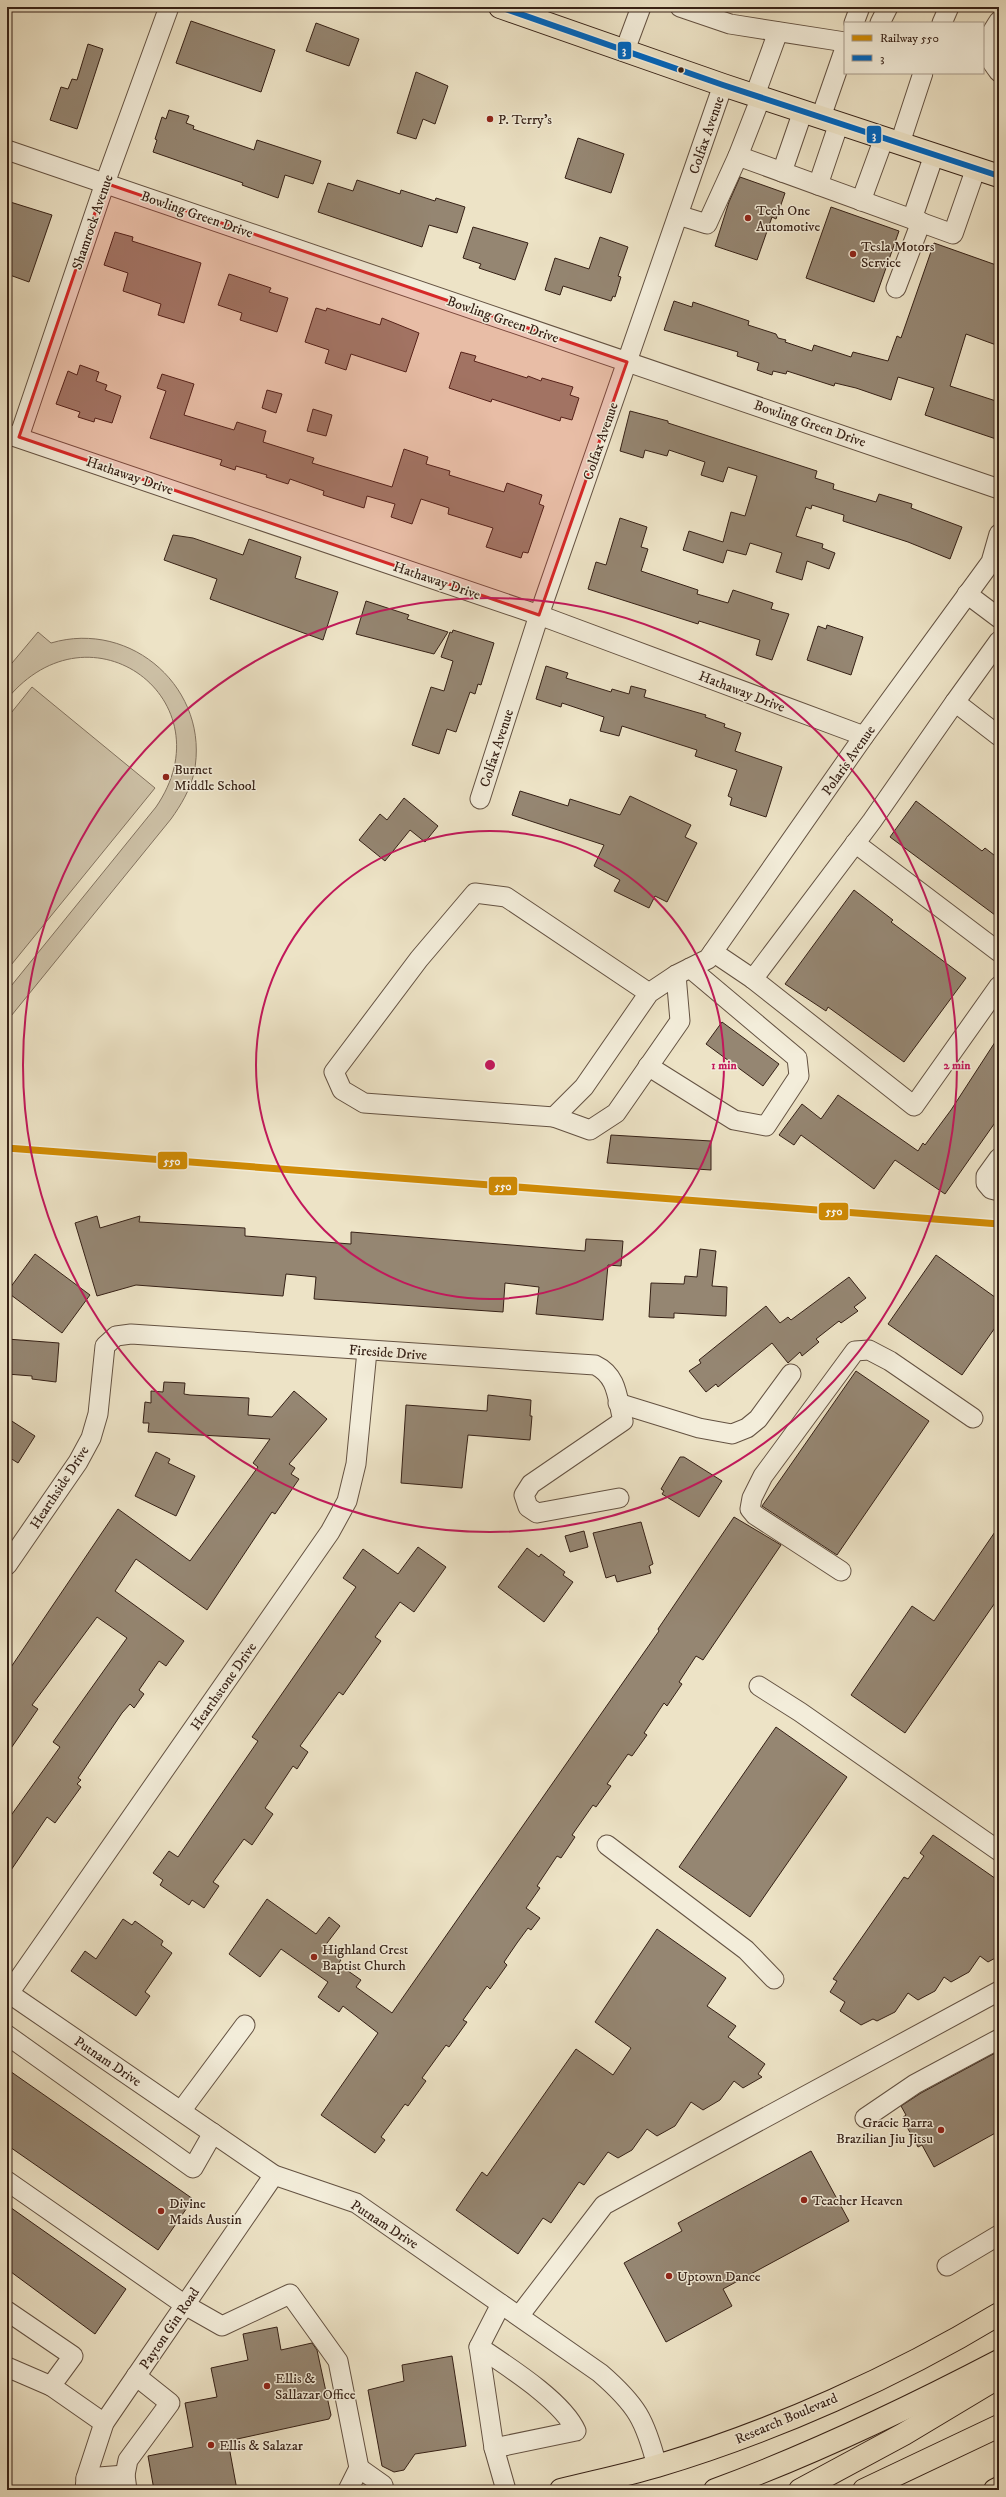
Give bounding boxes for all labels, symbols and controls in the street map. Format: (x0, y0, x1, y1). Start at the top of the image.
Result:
legend (844, 22, 984, 74)
text: Railway 550 (880, 31, 939, 46)
line badge: 3 (617, 41, 632, 60)
text: 3 (622, 44, 626, 58)
text: 3 (880, 51, 884, 66)
unlabelled marker (676, 65, 686, 75)
street label: Colfax Avenue (685, 94, 729, 177)
place label: P. Terry's (498, 111, 552, 129)
marker: P. Terry's (485, 114, 495, 124)
line badge: 3 (866, 125, 882, 144)
text: 3 (872, 129, 876, 143)
street label: Shamrock Avenue (68, 172, 118, 272)
street label: Bowling Green Drive (138, 187, 255, 243)
place label: Tech One Automotive (756, 202, 820, 236)
marker: Tech One Automotive (743, 213, 753, 223)
place label: Tesla Motors Service (861, 238, 935, 272)
marker: Tesla Motors Service (848, 249, 858, 259)
street label: Bowling Green Drive (444, 292, 561, 348)
street label: Bowling Green Drive (751, 396, 868, 452)
street label: Colfax Avenue (579, 400, 623, 483)
street label: Hathaway Drive (84, 453, 176, 499)
street label: Hathaway Drive (391, 558, 483, 604)
street label: Hathaway Drive (696, 667, 788, 717)
street label: Colfax Avenue (476, 707, 518, 790)
street label: Polaris Avenue (818, 722, 880, 799)
place label: Burnet Middle School (174, 761, 257, 795)
marker: Burnet Middle School (161, 772, 171, 782)
centre of rings (483, 1058, 497, 1072)
text: 1 min (711, 1058, 737, 1073)
text: 2 min (944, 1058, 971, 1073)
line badge: 550 (157, 1151, 188, 1170)
text: 550 (163, 1155, 181, 1169)
line badge: 550 (488, 1176, 518, 1196)
text: 550 (494, 1180, 512, 1194)
line badge: 550 (818, 1202, 849, 1221)
text: 550 (825, 1205, 843, 1219)
street label: Fireside Drive (348, 1341, 428, 1365)
street label: Hearthside Drive (26, 1442, 94, 1533)
street label: Hearthstone Drive (187, 1639, 261, 1734)
place label: Highland Crest Baptist Church (322, 1941, 409, 1975)
marker: Highland Crest Baptist Church (309, 1952, 319, 1962)
street label: Putnam Drive (70, 2033, 145, 2091)
place label: Gracie Barra Brazilian Jiu Jitsu (836, 2114, 933, 2148)
marker: Gracie Barra Brazilian Jiu Jitsu (936, 2125, 946, 2135)
place label: Teacher Heaven (812, 2192, 903, 2210)
place label: Divine Maids Austin (169, 2195, 242, 2229)
marker: Teacher Heaven (799, 2195, 809, 2205)
street label: Putnam Drive (347, 2196, 422, 2254)
marker: Divine Maids Austin (156, 2206, 166, 2216)
place label: Uptown Dance (677, 2268, 761, 2286)
marker: Uptown Dance (664, 2271, 674, 2281)
street label: Payton Gin Road (136, 2284, 204, 2373)
place label: Ellis & Sallazar Office (275, 2370, 356, 2404)
marker: Ellis & Sallazar Office (262, 2381, 272, 2391)
street label: Research Boulevard (732, 2389, 840, 2449)
place label: Ellis & Salazar (219, 2437, 304, 2455)
marker: Ellis & Salazar (206, 2440, 216, 2450)

